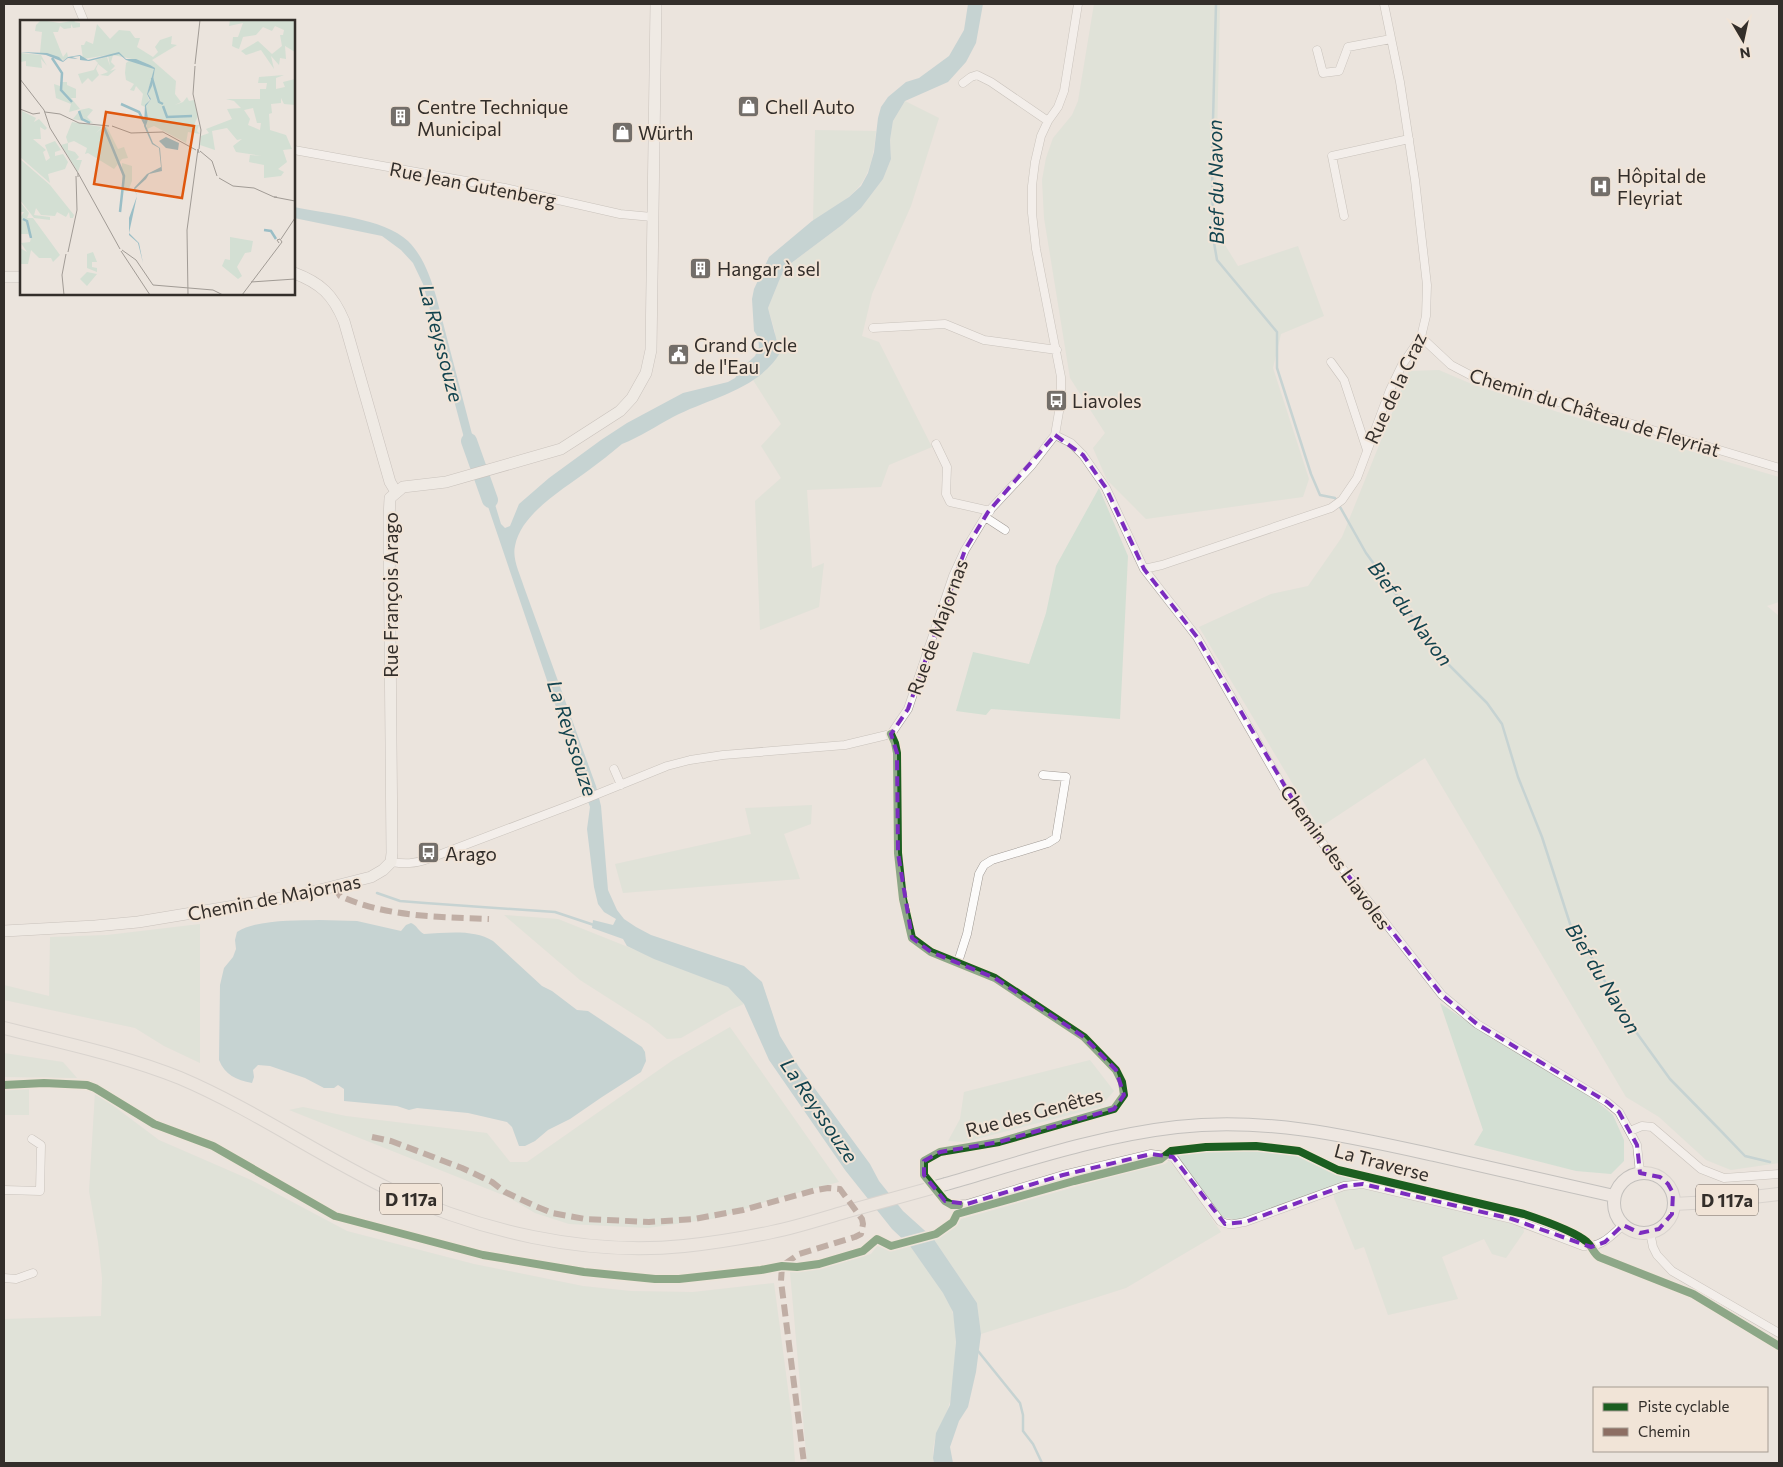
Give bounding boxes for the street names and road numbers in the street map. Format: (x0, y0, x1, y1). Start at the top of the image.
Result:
street label: Rue Jean Gutenberg (388, 157, 558, 211)
street label: Rue de la Craz (1359, 329, 1431, 447)
street label: Chemin du Château de Fleyriat (1467, 363, 1723, 461)
street label: Rue François Arago (379, 512, 402, 678)
street label: Rue de Majornas (902, 556, 972, 698)
street label: Chemin des Liavoles (1276, 780, 1396, 934)
street label: Chemin de Majornas (186, 869, 362, 925)
street label: Rue des Genêtes (963, 1083, 1105, 1141)
street label: La Traverse (1332, 1138, 1432, 1186)
road number: D 117a (380, 1184, 442, 1214)
road number: D 117a (1696, 1184, 1758, 1216)

